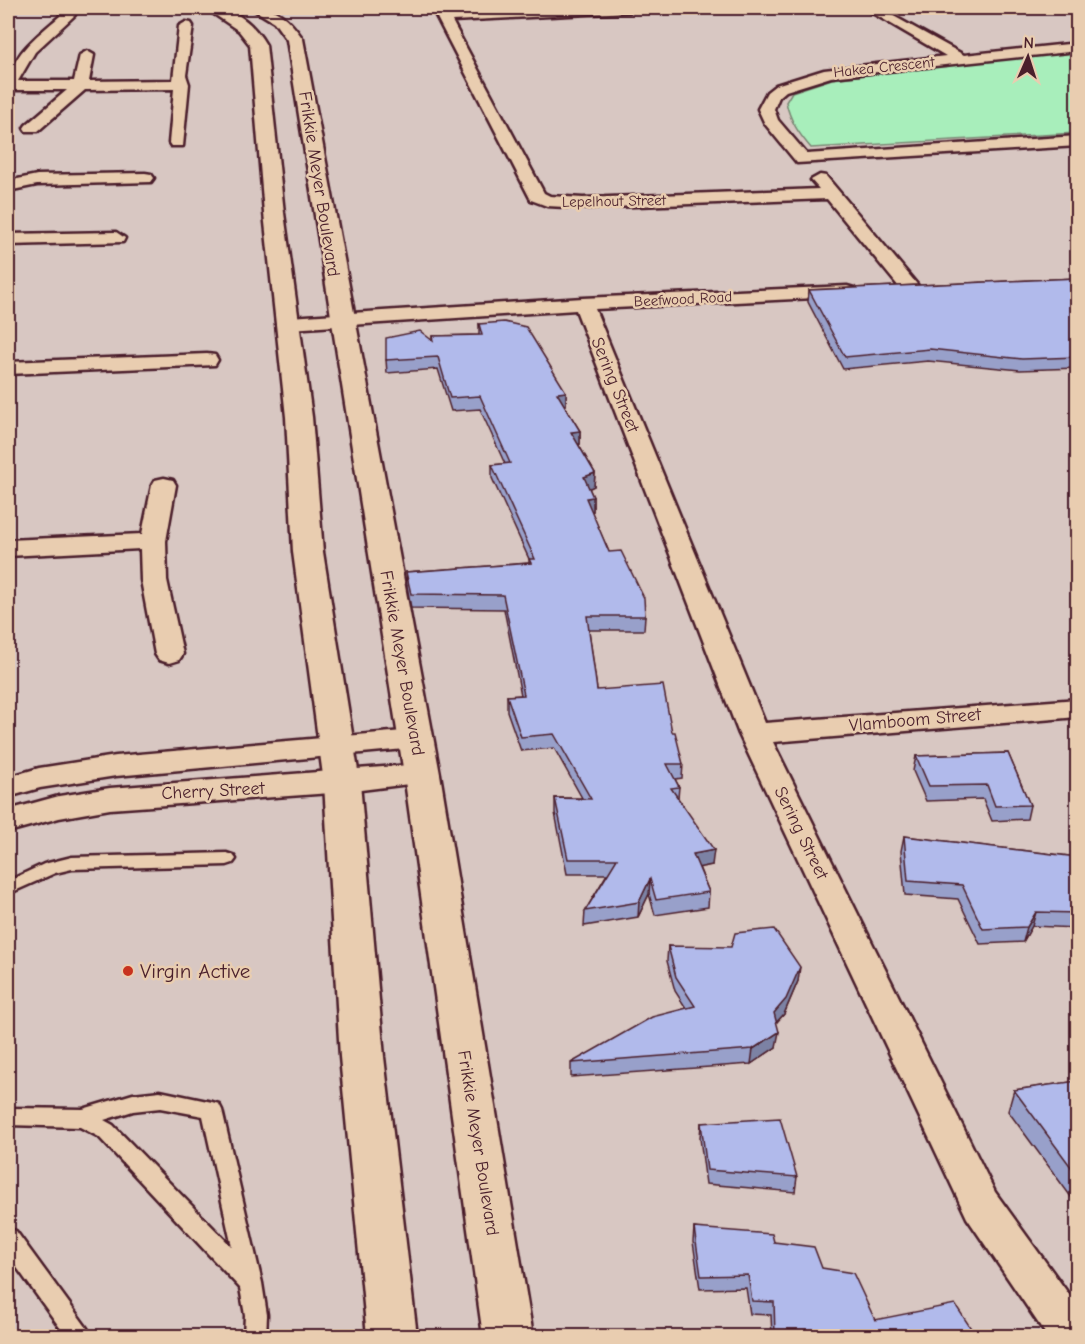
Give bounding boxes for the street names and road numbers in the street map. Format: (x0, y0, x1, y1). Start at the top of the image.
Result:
street label: Hakea Crescent (832, 53, 936, 81)
street label: Frikkie Meyer Boulevard (294, 90, 344, 278)
street label: Lepelhout Street (562, 191, 667, 211)
street label: Beefwood Road (633, 287, 733, 311)
street label: Sering Street (586, 334, 644, 436)
street label: Frikkie Meyer Boulevard (375, 569, 429, 757)
street label: Vlamboom Street (848, 704, 983, 736)
street label: Cherry Street (161, 778, 266, 804)
street label: Sering Street (769, 783, 833, 884)
street label: Frikkie Meyer Boulevard (453, 1049, 503, 1237)

